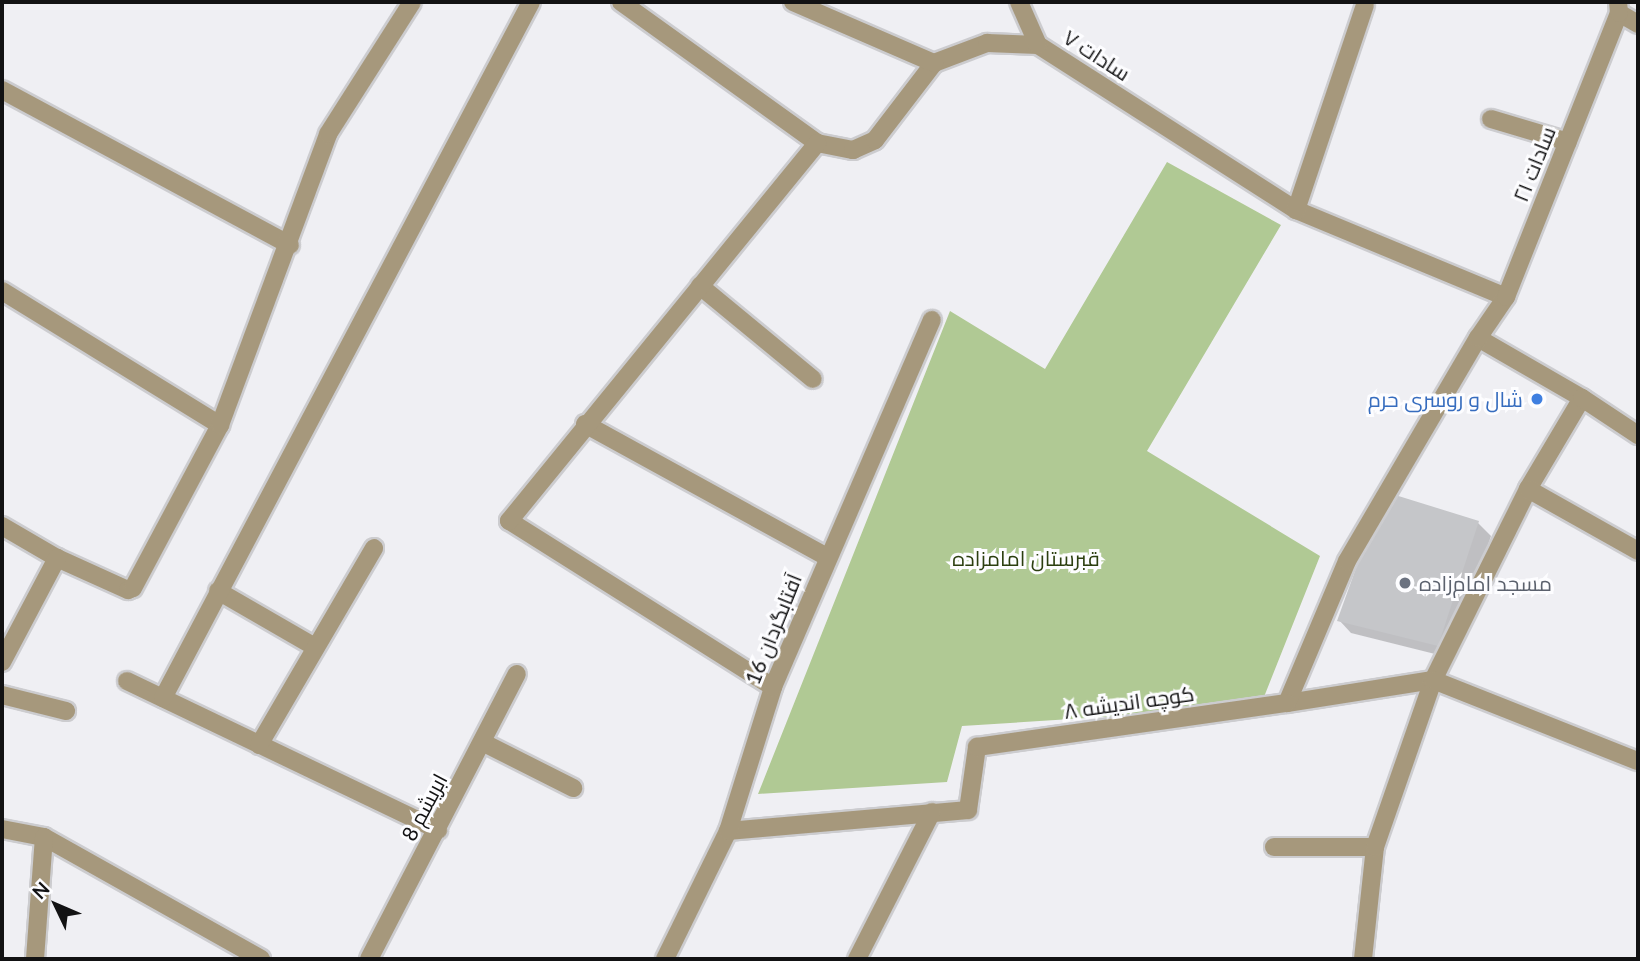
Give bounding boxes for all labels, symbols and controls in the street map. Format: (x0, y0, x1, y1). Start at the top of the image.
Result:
street label: سادات ۷ (1059, 24, 1135, 86)
street label: سادات ۲۱ (1508, 123, 1560, 205)
place label: شال و روسری حرم (1368, 386, 1523, 412)
marker: شال و روسری حرم (1529, 391, 1545, 407)
park label: قبرستان امامزاده (952, 545, 1100, 571)
street label: آفتابگردان 16 (739, 570, 807, 688)
place label: مسجد امام‌زاده (1419, 570, 1552, 596)
marker: مسجد امام‌زاده (1397, 575, 1413, 591)
street label: کوچه اندیشه ۸ (1062, 680, 1196, 724)
street label: ابریشم 8 (396, 769, 452, 845)
north arrow (21, 870, 91, 940)
text: N (27, 877, 54, 903)

